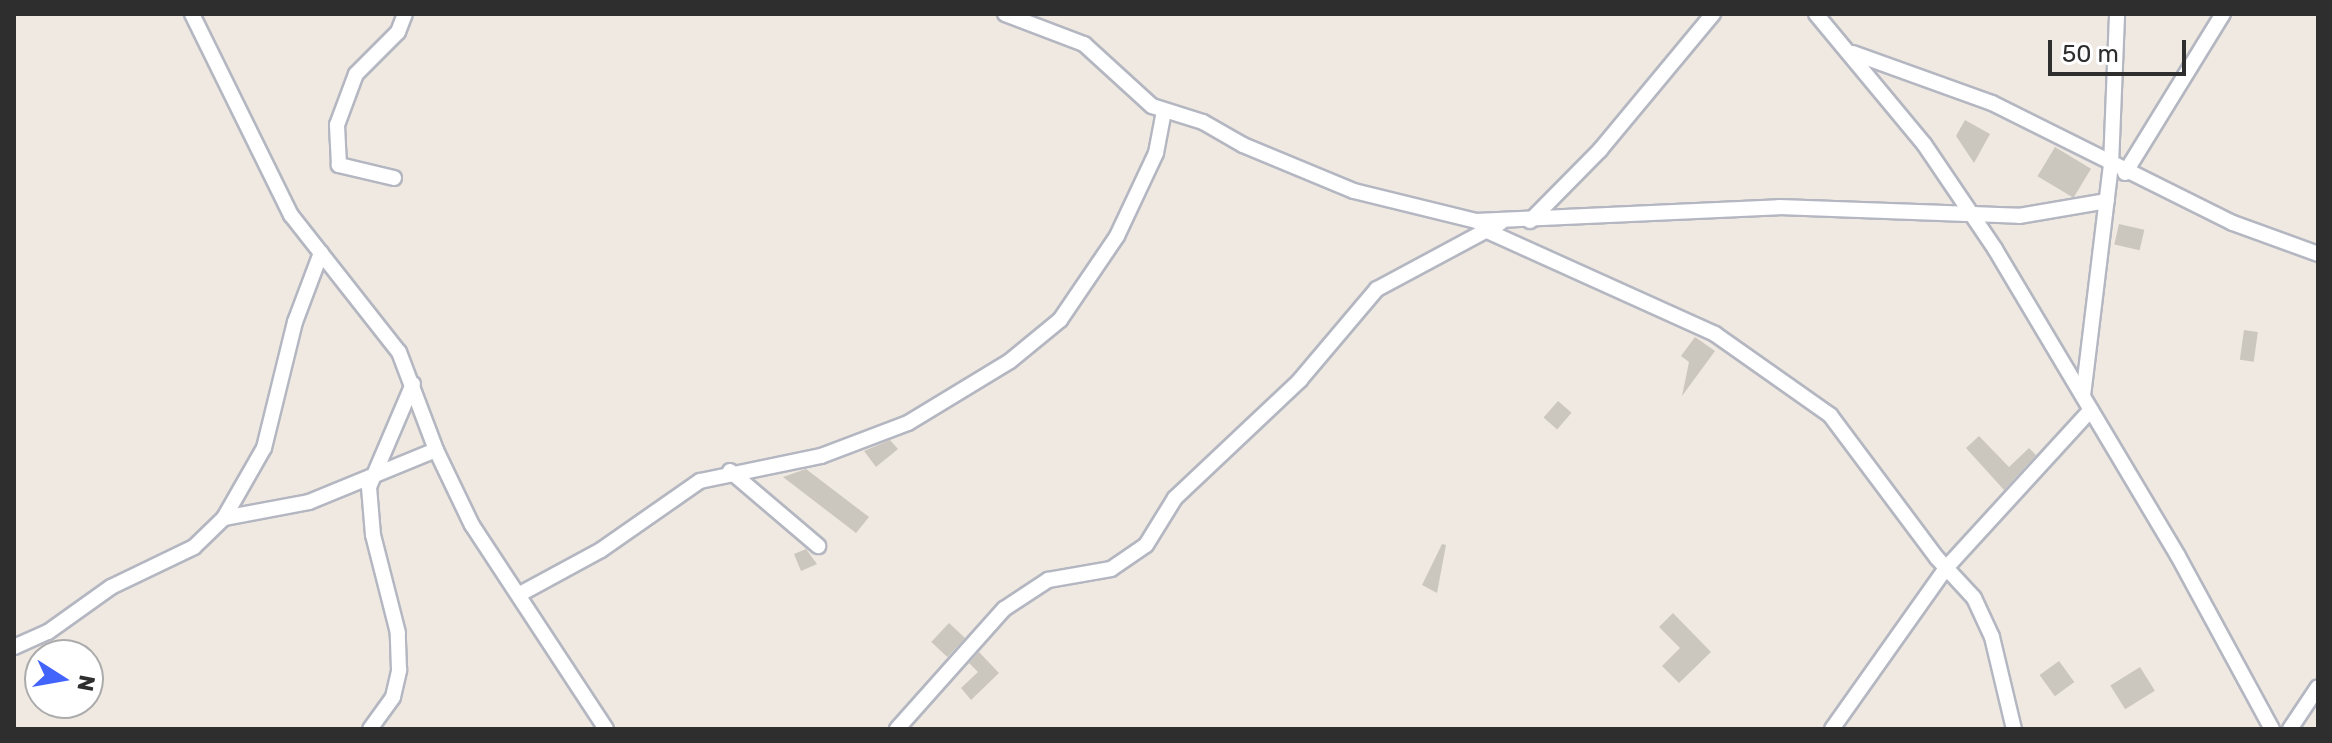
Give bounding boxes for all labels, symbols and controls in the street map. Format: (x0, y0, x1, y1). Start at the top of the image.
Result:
scale bar (2052, 24, 2190, 74)
text: 50 m (2062, 40, 2119, 68)
north arrow (24, 639, 104, 719)
text: N (71, 673, 101, 694)

